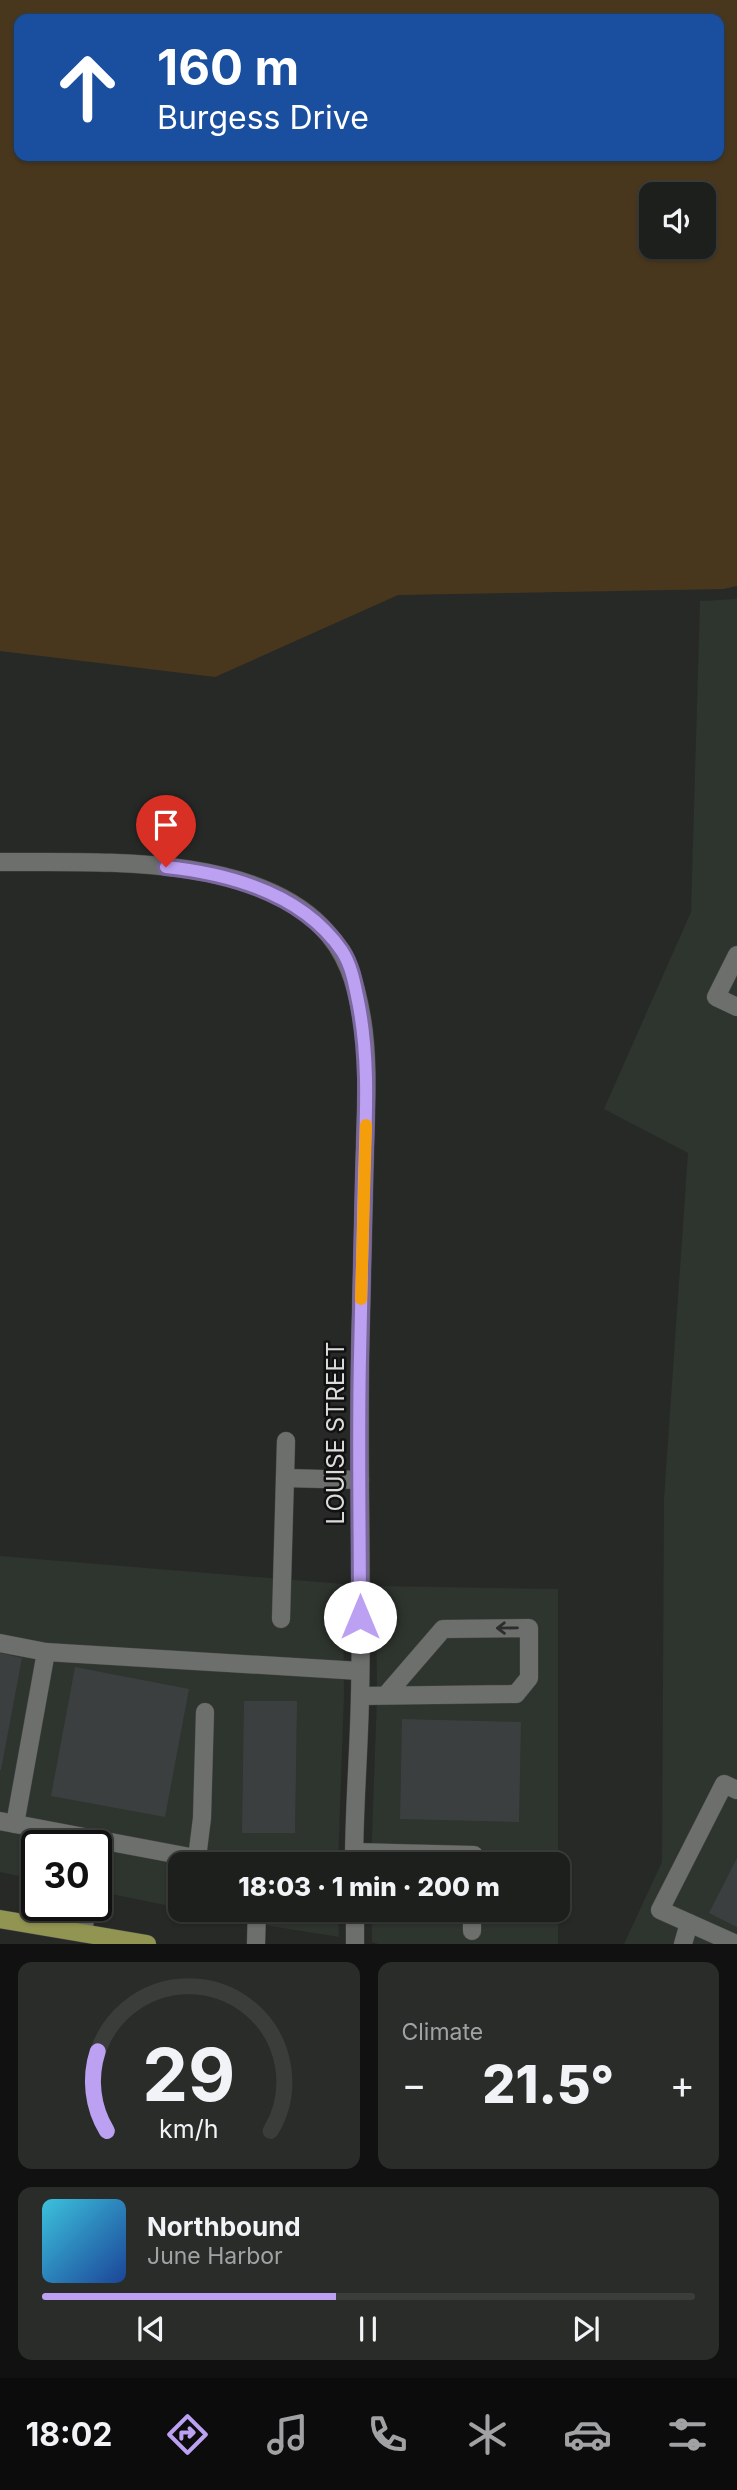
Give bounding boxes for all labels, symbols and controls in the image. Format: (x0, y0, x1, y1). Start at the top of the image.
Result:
text: 160 m (157, 38, 299, 97)
icon: ahead (42, 42, 133, 133)
text: Burgess Drive (157, 98, 369, 137)
map controls (639, 182, 716, 259)
button: sound (639, 182, 716, 259)
pin (136, 795, 196, 867)
icon: arrive (147, 806, 185, 844)
street label: LOUISE STREET (321, 1342, 350, 1524)
position arrow (323, 1580, 397, 1654)
one-way arrow (496, 1621, 519, 1635)
speed limit sign: 30 (21, 1830, 112, 1921)
text: 18:03 · 1 min · 200 m (238, 1871, 500, 1902)
text: Climate (402, 2018, 483, 2046)
text: 29 (142, 2031, 235, 2120)
text: 21.5° (482, 2053, 614, 2116)
text: − (402, 2061, 427, 2107)
text: + (670, 2061, 695, 2107)
text: km/h (159, 2114, 218, 2144)
text: Northbound (147, 2211, 301, 2242)
text: June Harbor (147, 2242, 283, 2270)
icon: previous (132, 2310, 170, 2348)
icon: pause (349, 2310, 387, 2348)
icon: next (567, 2310, 605, 2348)
icon: directions (163, 2410, 212, 2459)
icon: music (263, 2410, 312, 2459)
icon: phone (363, 2410, 412, 2459)
icon: climate (463, 2410, 512, 2459)
icon: car (563, 2410, 612, 2459)
icon: filters (663, 2410, 712, 2459)
text: 18:02 (25, 2415, 112, 2454)

